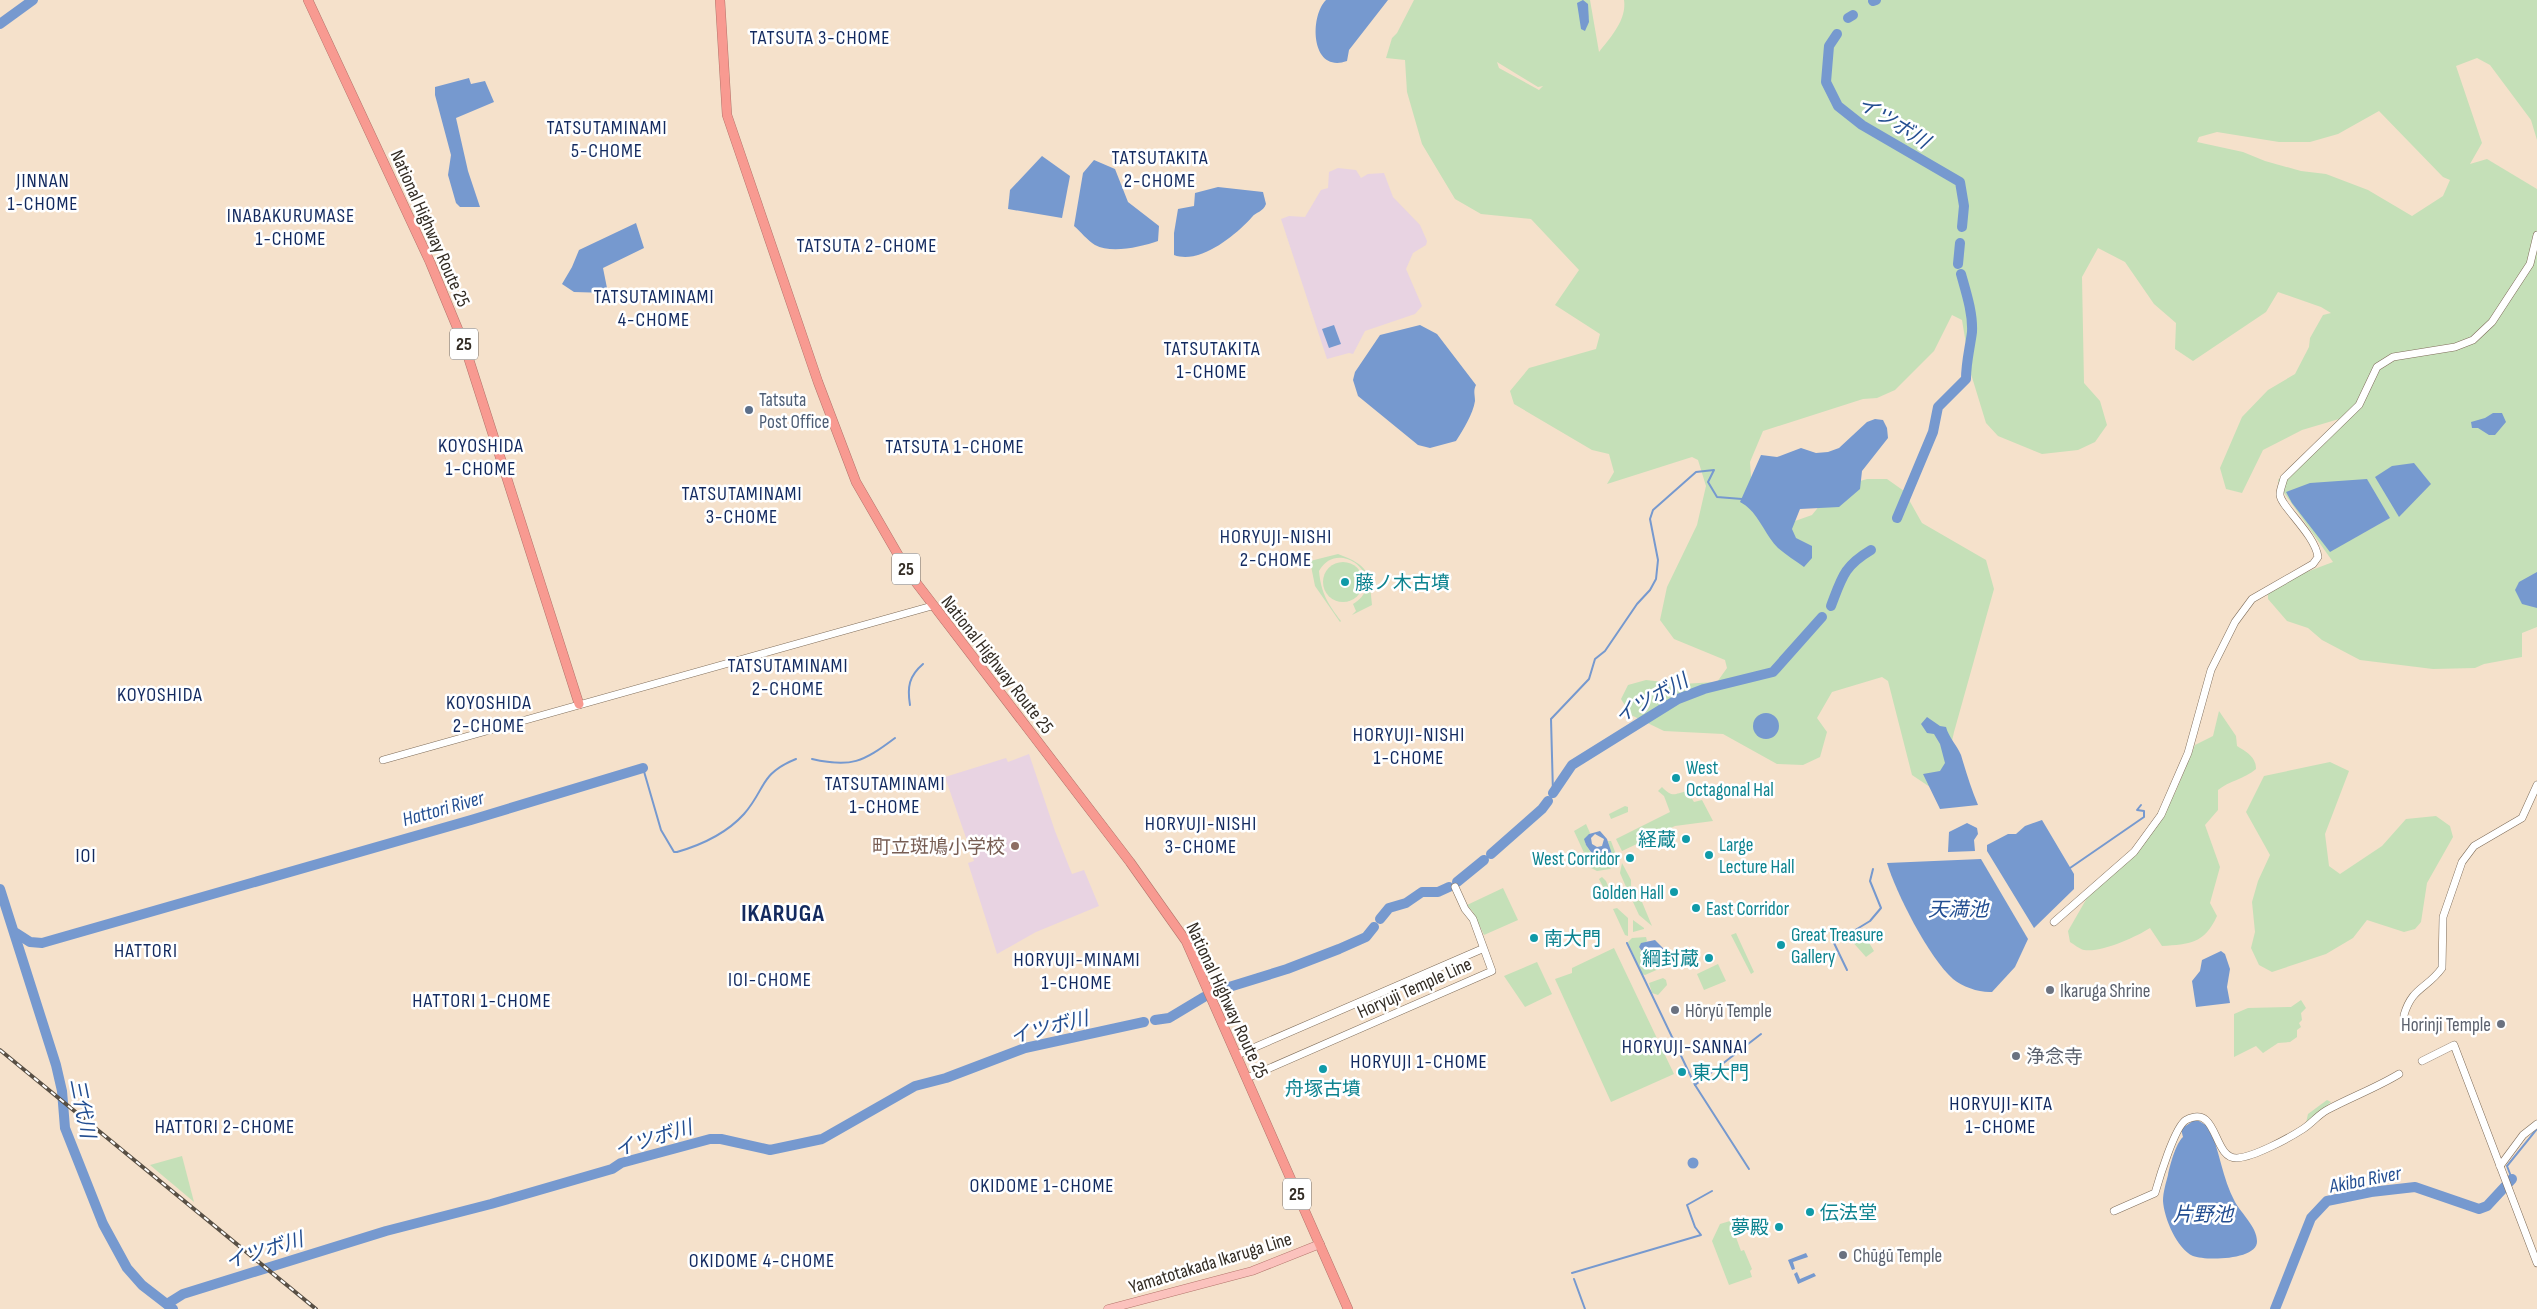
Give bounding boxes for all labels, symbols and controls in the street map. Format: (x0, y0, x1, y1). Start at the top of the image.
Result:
district label: TATSUTA 3-CHOME (749, 26, 891, 50)
water label: イツボ川 (1853, 91, 1935, 155)
district label: TATSUTAMINAMI 5-CHOME (547, 116, 667, 163)
district label: TATSUTAKITA 2-CHOME (1111, 146, 1209, 193)
street label: National Highway Route 25 (385, 147, 475, 311)
district label: JINNAN 1-CHOME (7, 169, 79, 216)
district label: INABAKURUMASE 1-CHOME (227, 204, 355, 251)
district label: TATSUTA 2-CHOME (797, 234, 937, 258)
district label: TATSUTAMINAMI 4-CHOME (594, 285, 714, 332)
road number: 25 (450, 328, 478, 359)
district label: TATSUTAKITA 1-CHOME (1163, 337, 1261, 384)
place label: Tatsuta Post Office (759, 389, 830, 434)
marker: Tatsuta Post Office (743, 404, 755, 416)
district label: KOYOSHIDA 1-CHOME (438, 434, 524, 481)
district label: TATSUTA 1-CHOME (885, 435, 1025, 459)
district label: TATSUTAMINAMI 3-CHOME (682, 482, 802, 529)
district label: HORYUJI-NISHI 2-CHOME (1220, 525, 1332, 572)
road number: 25 (892, 554, 920, 584)
place label: 藤ノ木古墳 (1355, 572, 1450, 595)
marker: 藤ノ木古墳 (1339, 576, 1351, 588)
street label: National Highway Route 25 (936, 591, 1058, 739)
district label: TATSUTAMINAMI 2-CHOME (728, 654, 848, 701)
water label: イツボ川 (1611, 668, 1694, 729)
district label: KOYOSHIDA (117, 683, 203, 707)
district label: KOYOSHIDA 2-CHOME (446, 691, 532, 738)
district label: HORYUJI-NISHI 1-CHOME (1353, 723, 1465, 770)
place label: West Octagonal Hal (1686, 757, 1774, 802)
district label: TATSUTAMINAMI 1-CHOME (825, 772, 945, 819)
marker: West Octagonal Hal (1670, 772, 1682, 784)
water label: Hattori River (400, 785, 488, 832)
district label: HORYUJI-NISHI 3-CHOME (1145, 812, 1257, 859)
place label: 経蔵 (1638, 829, 1676, 852)
marker: 経蔵 (1680, 833, 1692, 845)
place label: Large Lecture Hall (1719, 834, 1795, 879)
place label: 町立斑鳩小学校 (872, 836, 1005, 859)
marker: 町立斑鳩小学校 (1009, 840, 1021, 852)
district label: IOI (76, 844, 96, 868)
place label: West Corridor (1532, 848, 1621, 871)
marker: Large Lecture Hall (1703, 849, 1715, 861)
marker: West Corridor (1624, 852, 1636, 864)
place label: Golden Hall (1592, 882, 1664, 905)
marker: Golden Hall (1668, 886, 1680, 898)
place label: East Corridor (1706, 898, 1790, 921)
water label: 天満池 (1928, 898, 1990, 922)
district label: IKARUGA (741, 899, 825, 928)
marker: East Corridor (1690, 902, 1702, 914)
street label: National Highway Route 25 (1180, 919, 1273, 1082)
place label: Great Treasure Gallery (1791, 924, 1883, 969)
place label: 南大門 (1544, 928, 1601, 951)
marker: 南大門 (1528, 932, 1540, 944)
district label: HATTORI (114, 939, 178, 963)
marker: Great Treasure Gallery (1775, 939, 1787, 951)
district label: HORYUJI-MINAMI 1-CHOME (1013, 948, 1141, 995)
place label: 綱封蔵 (1642, 948, 1699, 971)
marker: 綱封蔵 (1703, 952, 1715, 964)
street label: Horyuji Temple Line (1354, 953, 1476, 1024)
district label: IOI-CHOME (728, 968, 812, 992)
place label: Ikaruga Shrine (2060, 980, 2151, 1003)
marker: Ikaruga Shrine (2044, 984, 2056, 996)
district label: HATTORI 1-CHOME (412, 989, 552, 1013)
place label: Hōryū Temple (1685, 1000, 1772, 1023)
marker: Hōryū Temple (1669, 1004, 1681, 1016)
water label: イツボ川 (1008, 1006, 1093, 1049)
place label: Horinji Temple (2401, 1014, 2491, 1037)
marker: Horinji Temple (2495, 1018, 2507, 1030)
district label: HORYUJI-SANNAI (1622, 1035, 1748, 1059)
place label: 浄念寺 (2026, 1046, 2083, 1069)
district label: HORYUJI 1-CHOME (1350, 1050, 1488, 1074)
marker: 浄念寺 (2010, 1050, 2022, 1062)
place label: 東大門 (1692, 1062, 1749, 1085)
marker: 舟塚古墳 (1317, 1063, 1329, 1075)
marker: 東大門 (1676, 1066, 1688, 1078)
water label: 三代川 (65, 1076, 100, 1142)
place label: 舟塚古墳 (1285, 1078, 1361, 1101)
district label: HORYUJI-KITA 1-CHOME (1949, 1092, 2053, 1139)
district label: HATTORI 2-CHOME (155, 1115, 295, 1139)
water label: イツボ川 (612, 1115, 697, 1162)
water label: Akiba River (2326, 1161, 2404, 1199)
district label: OKIDOME 1-CHOME (969, 1174, 1115, 1198)
road number: 25 (1283, 1178, 1311, 1210)
place label: 伝法堂 (1820, 1202, 1877, 1225)
water label: 片野池 (2173, 1203, 2235, 1227)
marker: 伝法堂 (1804, 1206, 1816, 1218)
place label: 夢殿 (1731, 1217, 1769, 1240)
marker: 夢殿 (1773, 1221, 1785, 1233)
water label: イツボ川 (223, 1227, 308, 1274)
street label: Yamatotakada Ikaruga Line (1126, 1228, 1295, 1299)
place label: Chūgū Temple (1853, 1245, 1942, 1268)
district label: OKIDOME 4-CHOME (689, 1249, 835, 1273)
marker: Chūgū Temple (1837, 1249, 1849, 1261)

